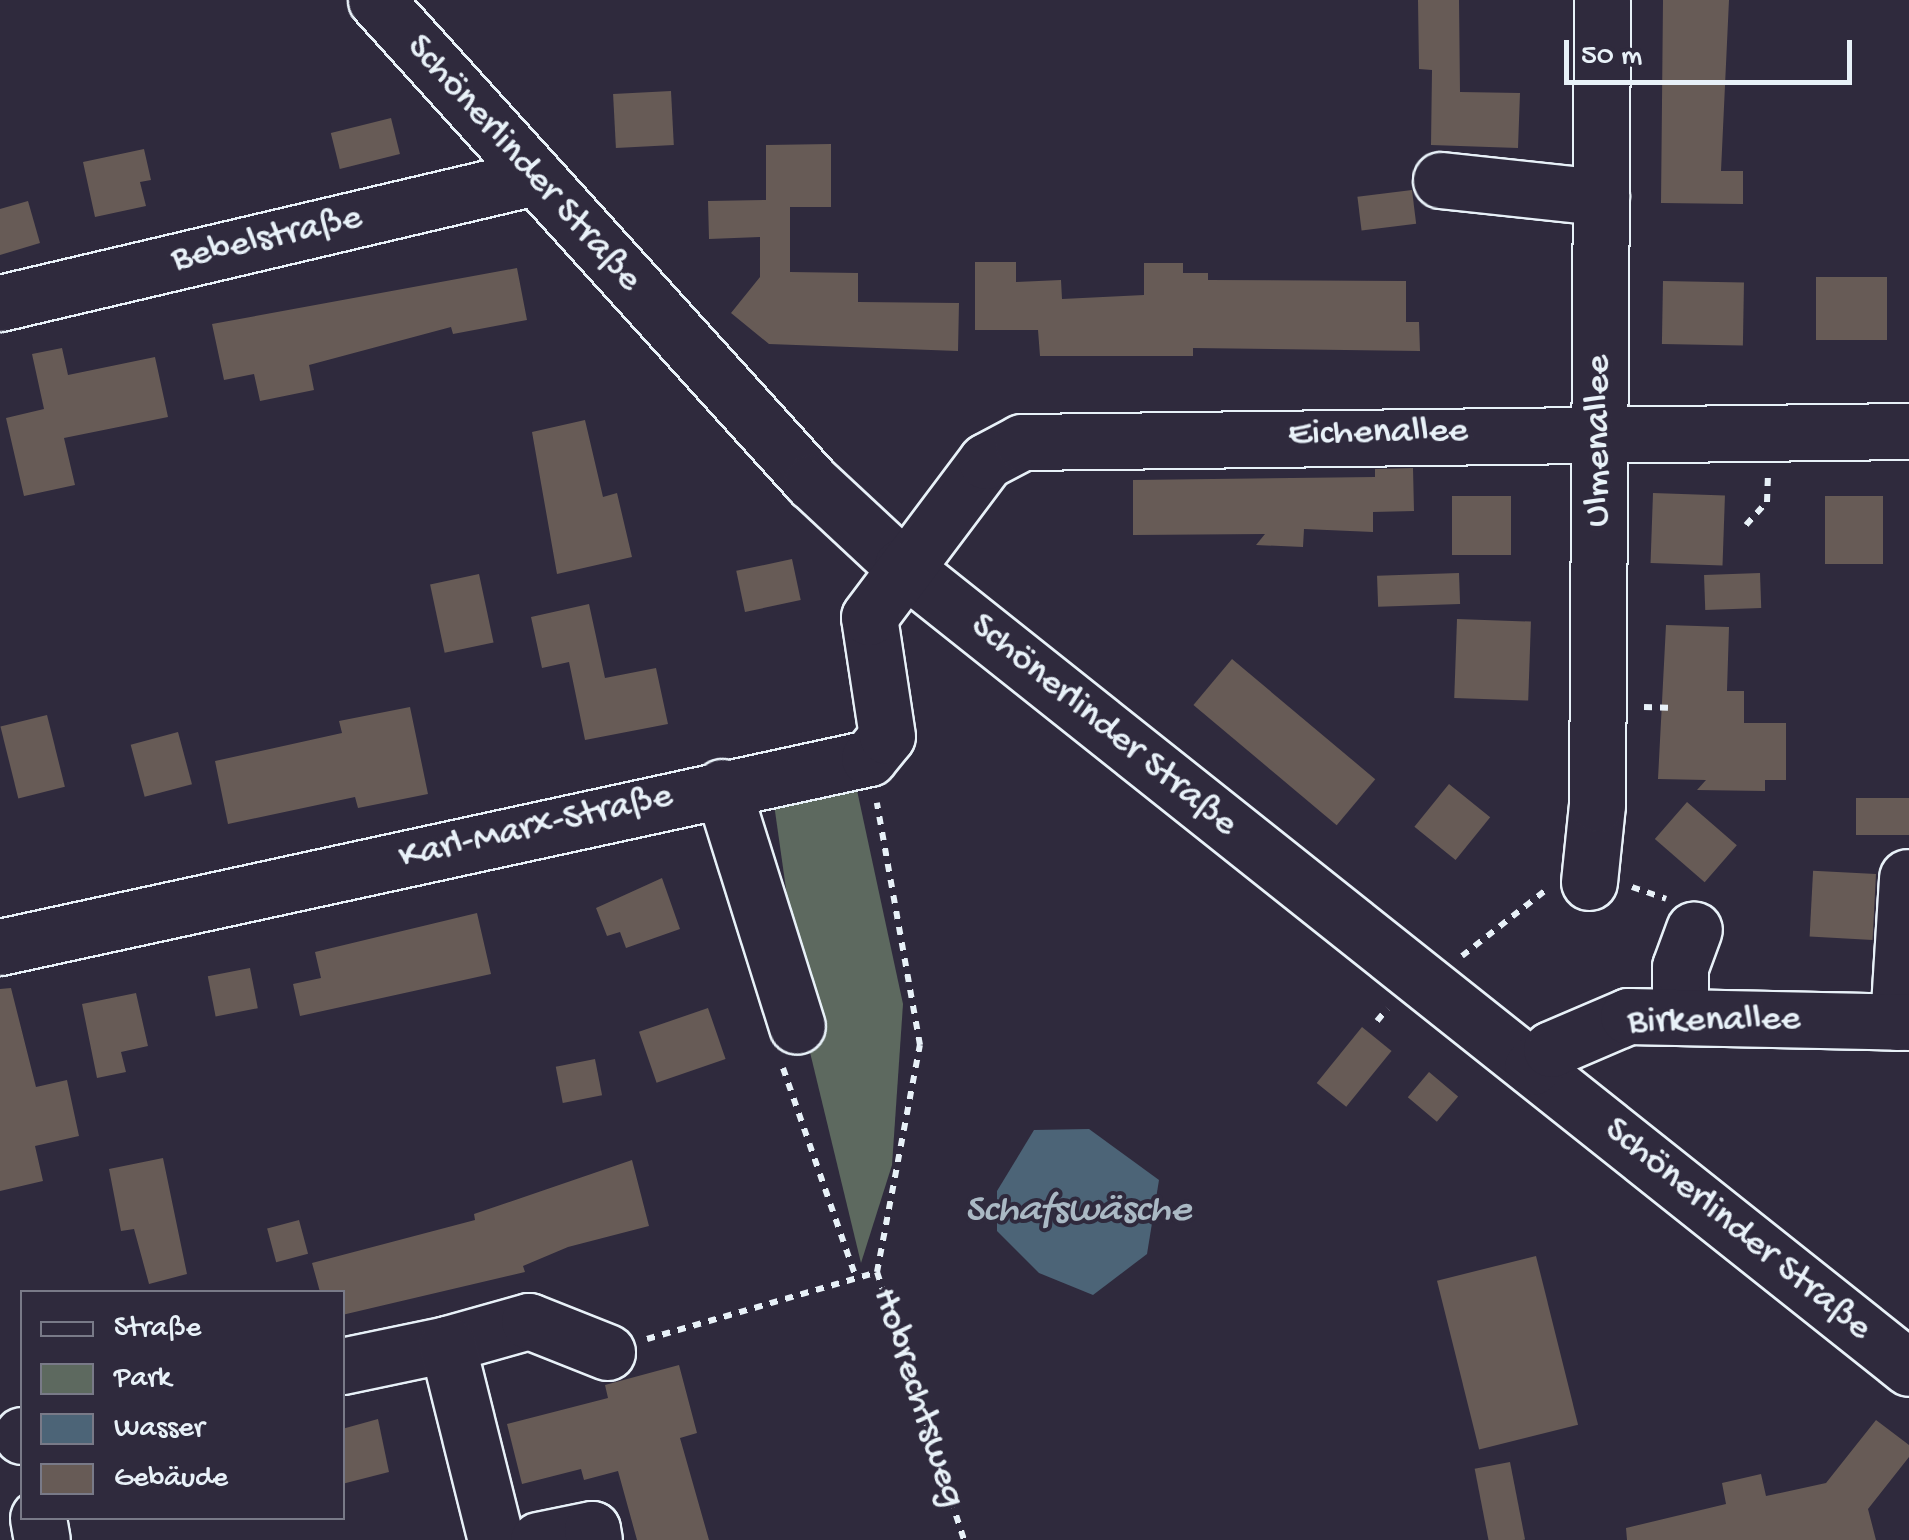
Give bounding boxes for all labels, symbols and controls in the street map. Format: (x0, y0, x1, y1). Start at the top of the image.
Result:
scale bar (1569, 20, 1856, 82)
street label: Schönerlinder Straße (395, 26, 651, 302)
text: 50 m (1581, 40, 1642, 75)
street label: Bebelstraße (167, 196, 367, 284)
street label: Ulmenallee (1577, 355, 1623, 527)
street label: Eichenallee (1288, 410, 1468, 458)
street label: Schönerlinder Straße (960, 604, 1246, 848)
street label: Karl-Marx-Straße (395, 774, 677, 882)
street label: Birkenallee (1627, 998, 1801, 1046)
street label: Schönerlinder Straße (1594, 1108, 1880, 1352)
water label: Schafswäsche (965, 1188, 1191, 1236)
street label: Hobrechtsweg (860, 1283, 974, 1513)
legend (20, 1290, 345, 1520)
text: Straße (114, 1312, 201, 1347)
text: Park (114, 1362, 171, 1397)
text: Wasser (114, 1412, 204, 1447)
text: Gebäude (114, 1462, 228, 1497)

